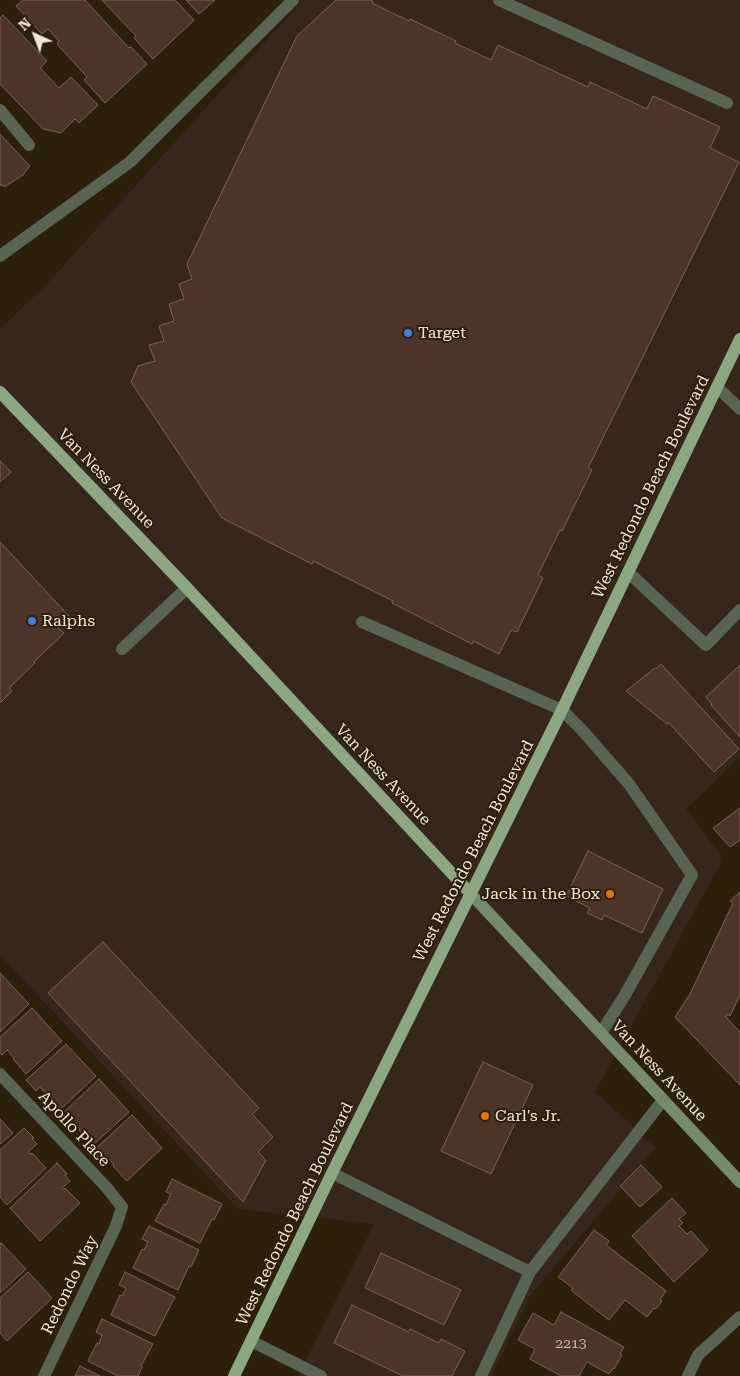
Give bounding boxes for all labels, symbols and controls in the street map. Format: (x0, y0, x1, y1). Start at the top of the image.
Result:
north arrow (10, 10, 60, 60)
text: N (15, 15, 34, 34)
place label: Target (418, 323, 466, 343)
marker: Target (402, 327, 414, 339)
street label: West Redondo Beach Boulevard (588, 372, 714, 602)
street label: Van Ness Avenue (54, 425, 158, 533)
place label: Ralphs (42, 611, 95, 631)
marker: Ralphs (26, 615, 38, 627)
street label: Van Ness Avenue (331, 720, 435, 830)
street label: West Redondo Beach Boulevard (410, 737, 538, 965)
place label: Jack in the Box (482, 884, 600, 904)
marker: Jack in the Box (604, 888, 616, 900)
street label: Van Ness Avenue (607, 1016, 711, 1126)
street label: Apollo Place (34, 1087, 114, 1171)
street label: West Redondo Beach Boulevard (232, 1099, 358, 1329)
place label: Carl's Jr. (495, 1106, 561, 1126)
marker: Carl's Jr. (479, 1110, 491, 1122)
street label: Redondo Way (38, 1232, 102, 1338)
house number: 2213 (555, 1336, 587, 1352)

